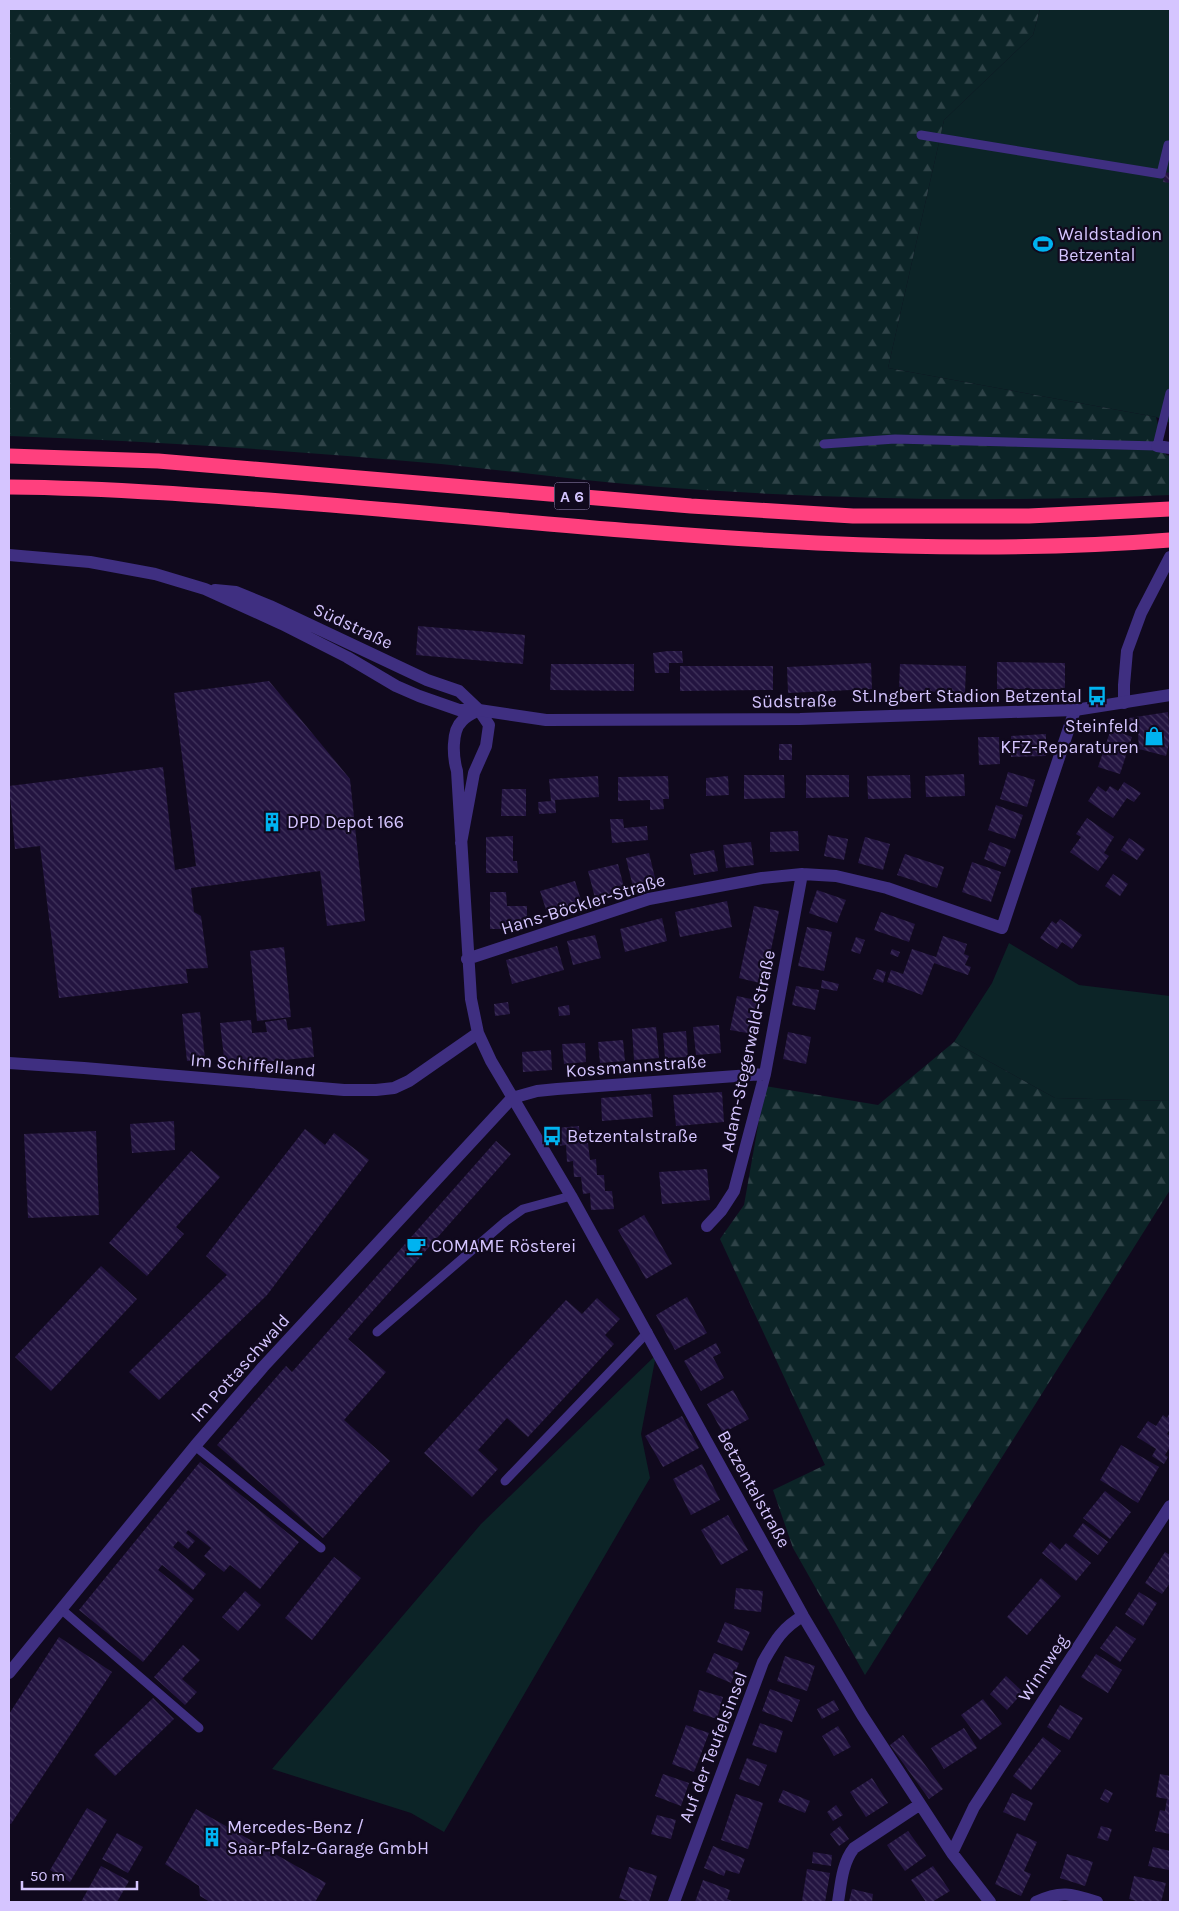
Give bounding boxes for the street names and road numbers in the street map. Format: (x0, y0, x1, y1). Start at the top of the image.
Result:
road number: A 6 (554, 482, 590, 510)
street label: Südstraße (310, 598, 396, 654)
street label: Südstraße (751, 689, 837, 713)
street label: Hans-Böckler-Straße (498, 869, 668, 939)
street label: Adam-Stegerwald-Straße (716, 948, 780, 1154)
street label: Im Schiffelland (189, 1049, 317, 1081)
street label: Kossmannstraße (565, 1050, 707, 1082)
street label: Im Pottaschwald (186, 1309, 294, 1427)
street label: Betzentalstraße (713, 1427, 795, 1551)
street label: Winnweg (1013, 1630, 1073, 1706)
street label: Auf der Teufelsinsel (674, 1668, 752, 1826)

